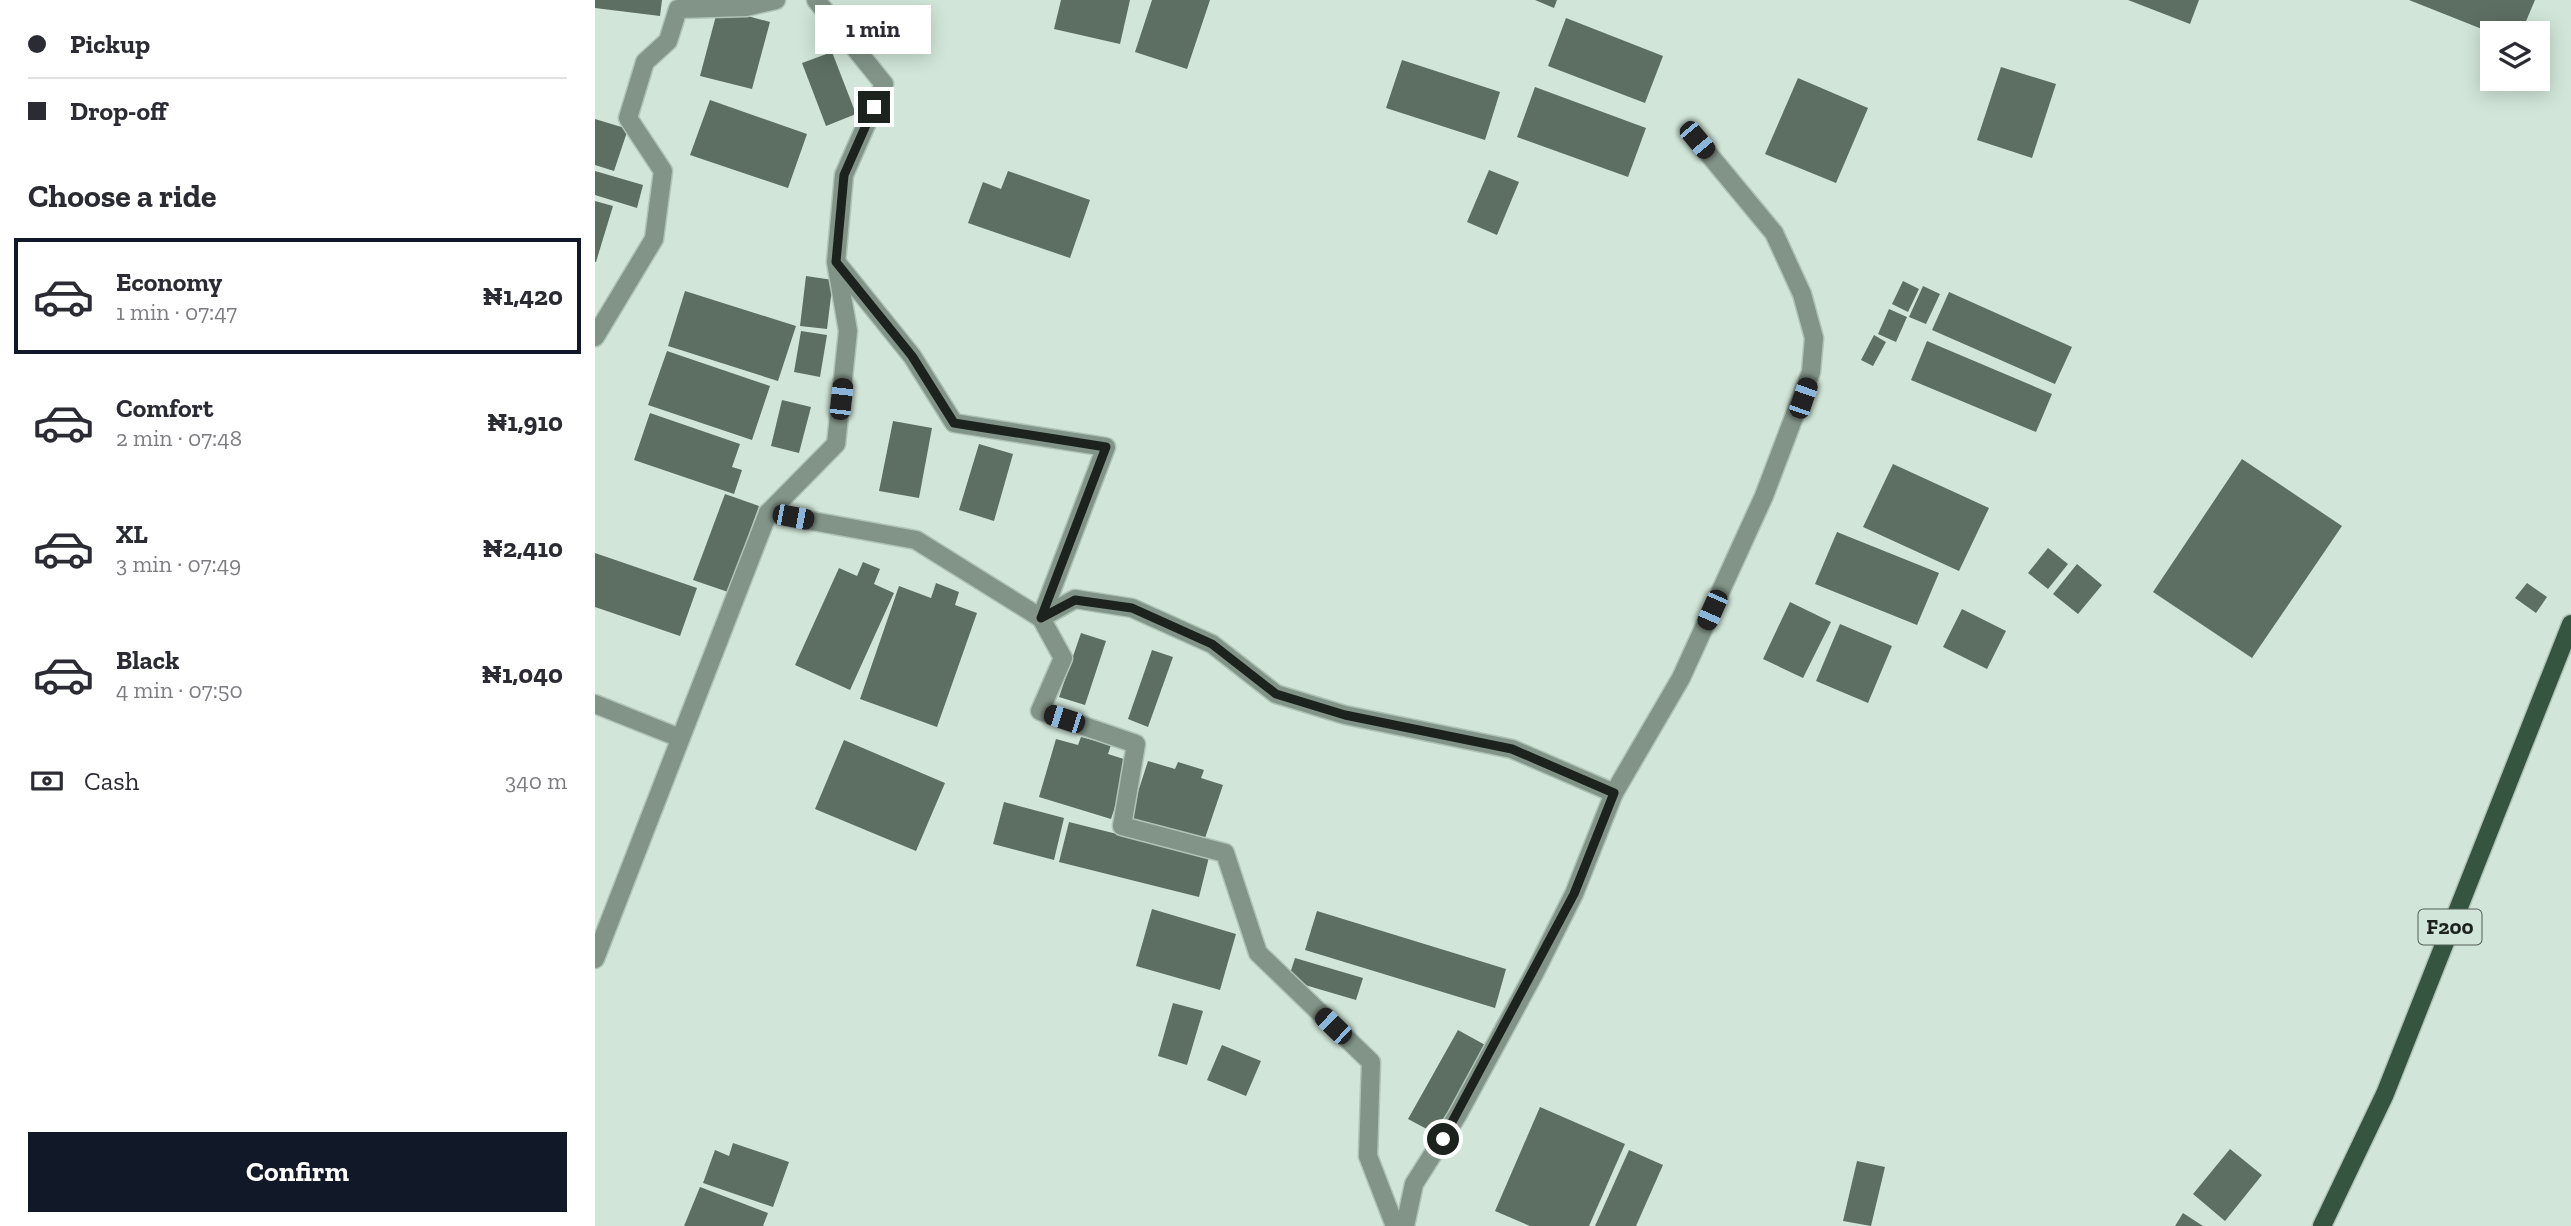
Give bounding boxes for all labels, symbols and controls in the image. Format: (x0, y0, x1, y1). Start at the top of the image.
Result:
callout: 1 min (816, 6, 932, 55)
text: 1 min (846, 15, 900, 43)
map controls (2480, 21, 2550, 91)
button: layers (2480, 21, 2550, 91)
text: Pickup (70, 28, 150, 60)
route end (858, 91, 890, 123)
text: Drop-off (70, 95, 167, 127)
car (1676, 117, 1719, 163)
text: Choose a ride (28, 177, 216, 215)
icon: car (32, 265, 95, 328)
text: Economy (116, 266, 222, 298)
text: ₦1,420 (483, 280, 563, 312)
text: 1 min · 07:47 (116, 298, 237, 326)
car (1787, 375, 1820, 421)
car (829, 377, 854, 421)
icon: car (32, 391, 95, 454)
text: Comfort (116, 392, 213, 424)
text: ₦1,910 (487, 406, 563, 438)
text: 2 min · 07:48 (116, 424, 242, 452)
car (771, 503, 816, 531)
icon: car (32, 517, 95, 580)
text: XL (116, 518, 148, 550)
text: ₦2,410 (483, 532, 563, 564)
text: 3 min · 07:49 (116, 550, 241, 578)
car (1694, 587, 1731, 633)
icon: car (32, 643, 95, 706)
text: Black (116, 644, 179, 676)
text: ₦1,040 (482, 658, 563, 690)
text: 4 min · 07:50 (116, 676, 243, 704)
car (1041, 703, 1088, 735)
icon: cash (28, 762, 66, 800)
text: Cash (84, 765, 139, 797)
text: 340 m (505, 767, 567, 795)
road number: F200 (2419, 909, 2481, 944)
car (1311, 1004, 1356, 1048)
route start (1427, 1123, 1459, 1155)
button: Confirm (28, 1132, 567, 1212)

